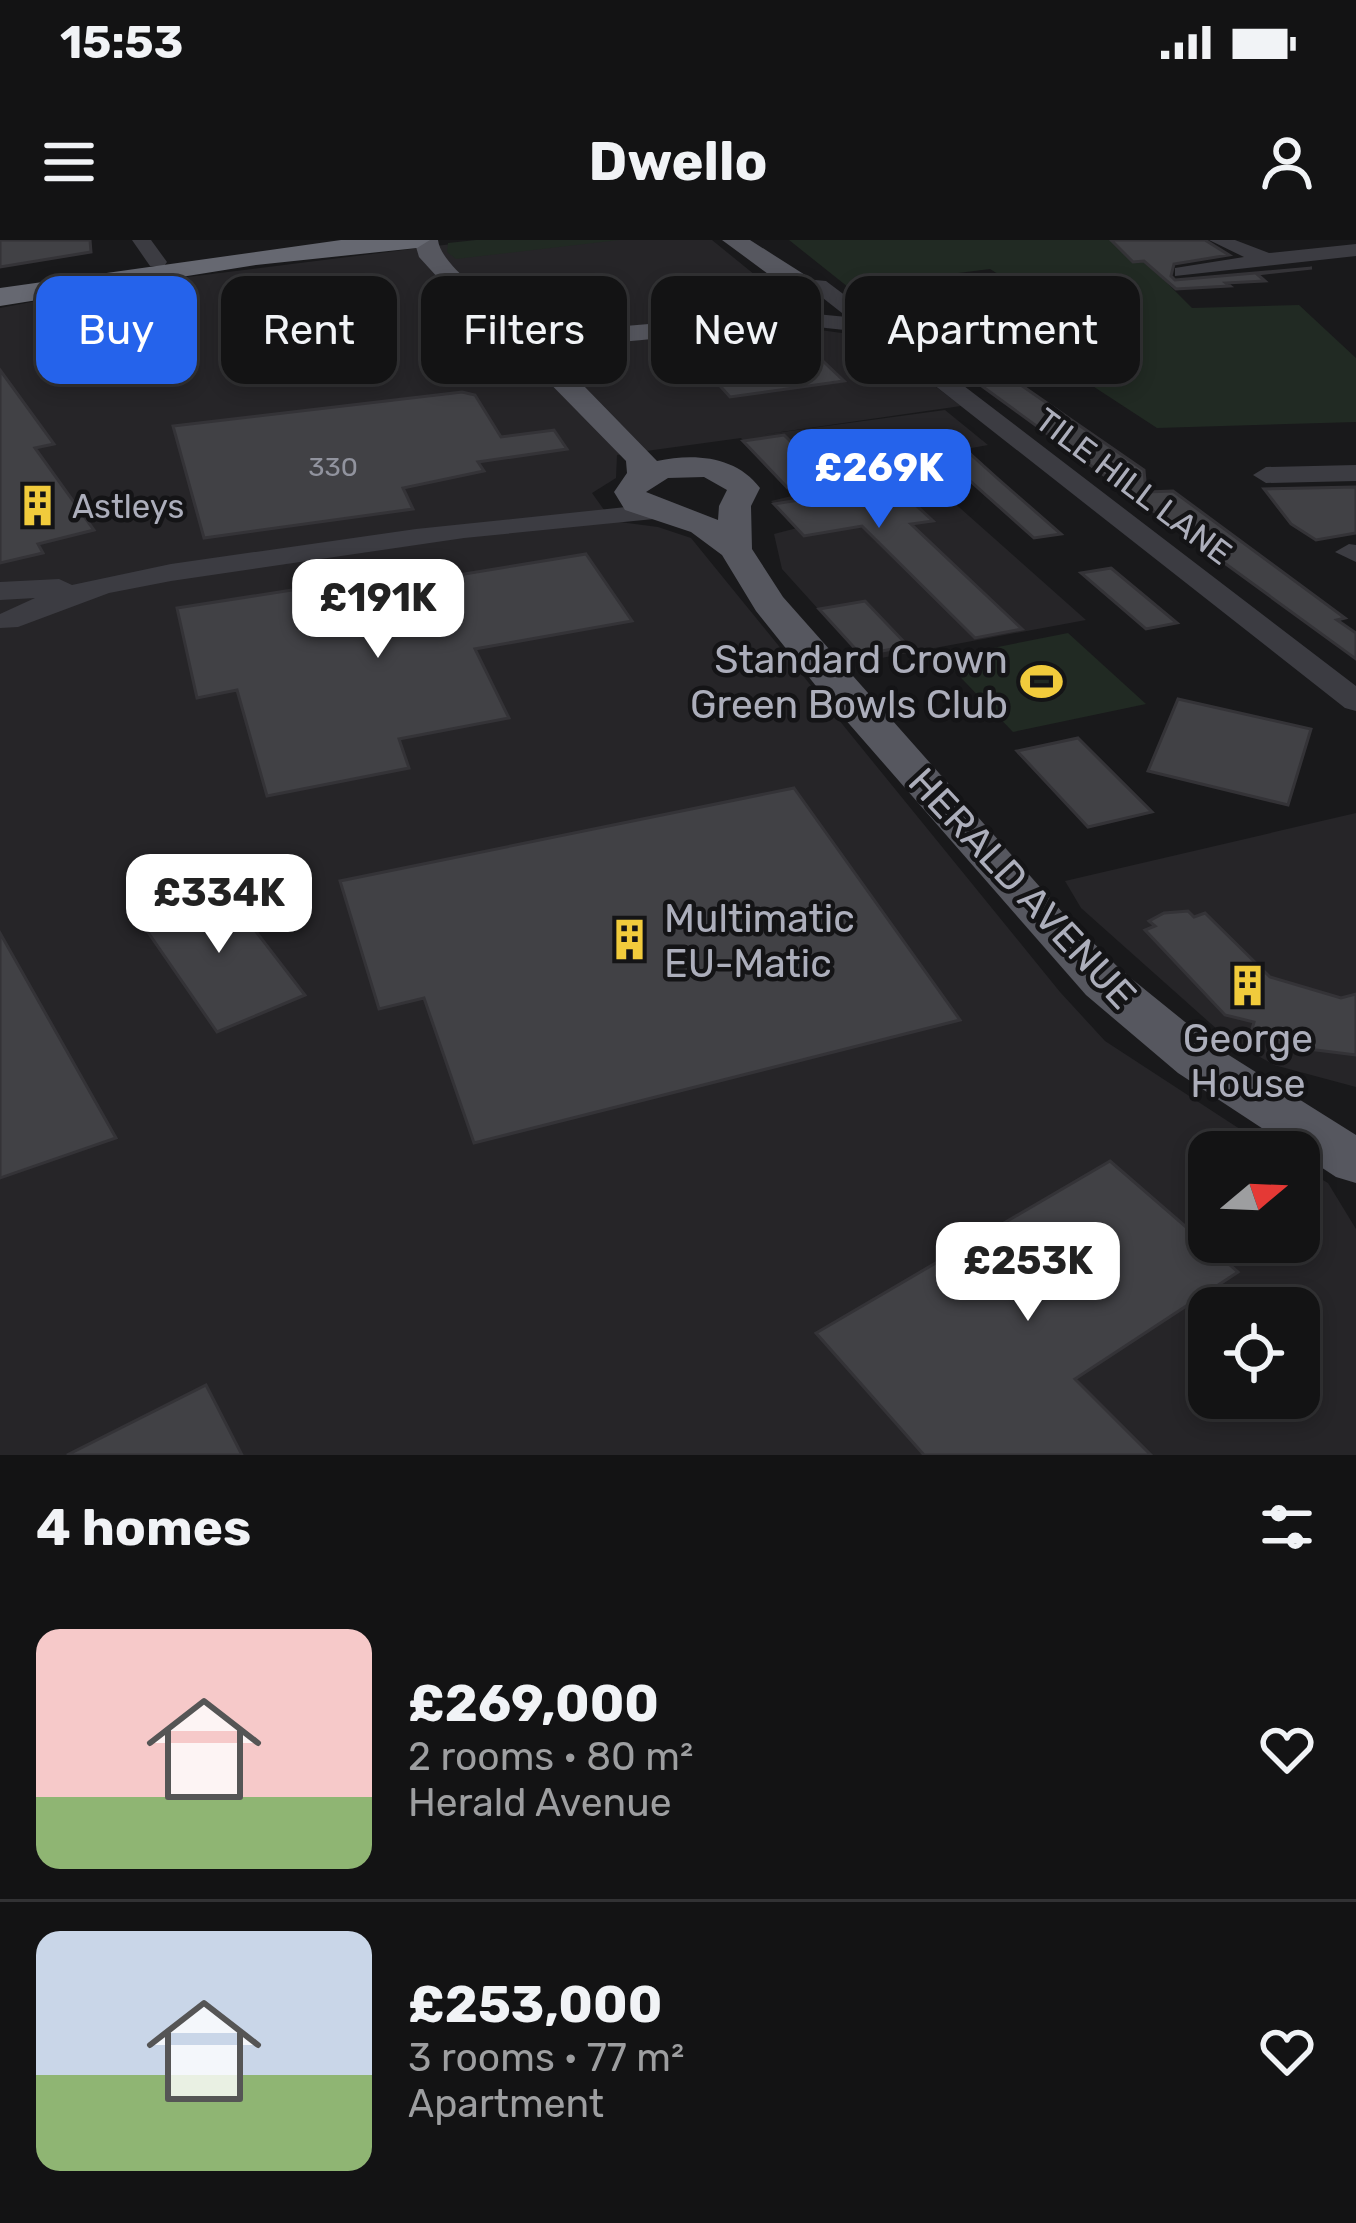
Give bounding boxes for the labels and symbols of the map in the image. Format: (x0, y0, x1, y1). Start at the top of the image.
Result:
street label: TILE HILL LANE (1028, 400, 1239, 573)
pin: £269K (795, 429, 963, 531)
house number: 330 (308, 451, 358, 483)
building icon: Astleys (15, 483, 61, 529)
place label: Astleys (72, 487, 184, 526)
pin: £191K (294, 559, 462, 661)
place label: Standard Crown Green Bowls Club (690, 637, 1008, 728)
sports icon: Standard Crown Green Bowls Club (1019, 658, 1065, 704)
street label: HERALD AVENUE (899, 759, 1145, 1018)
pin: £334K (135, 854, 303, 956)
place label: Multimatic EU-Matic (664, 896, 855, 987)
building icon: Multimatic EU-Matic (607, 917, 653, 963)
building icon: George House (1225, 963, 1271, 1009)
place label: George House (1183, 1016, 1313, 1107)
north arrow (1188, 1131, 1320, 1263)
pin: £253K (944, 1222, 1112, 1324)

